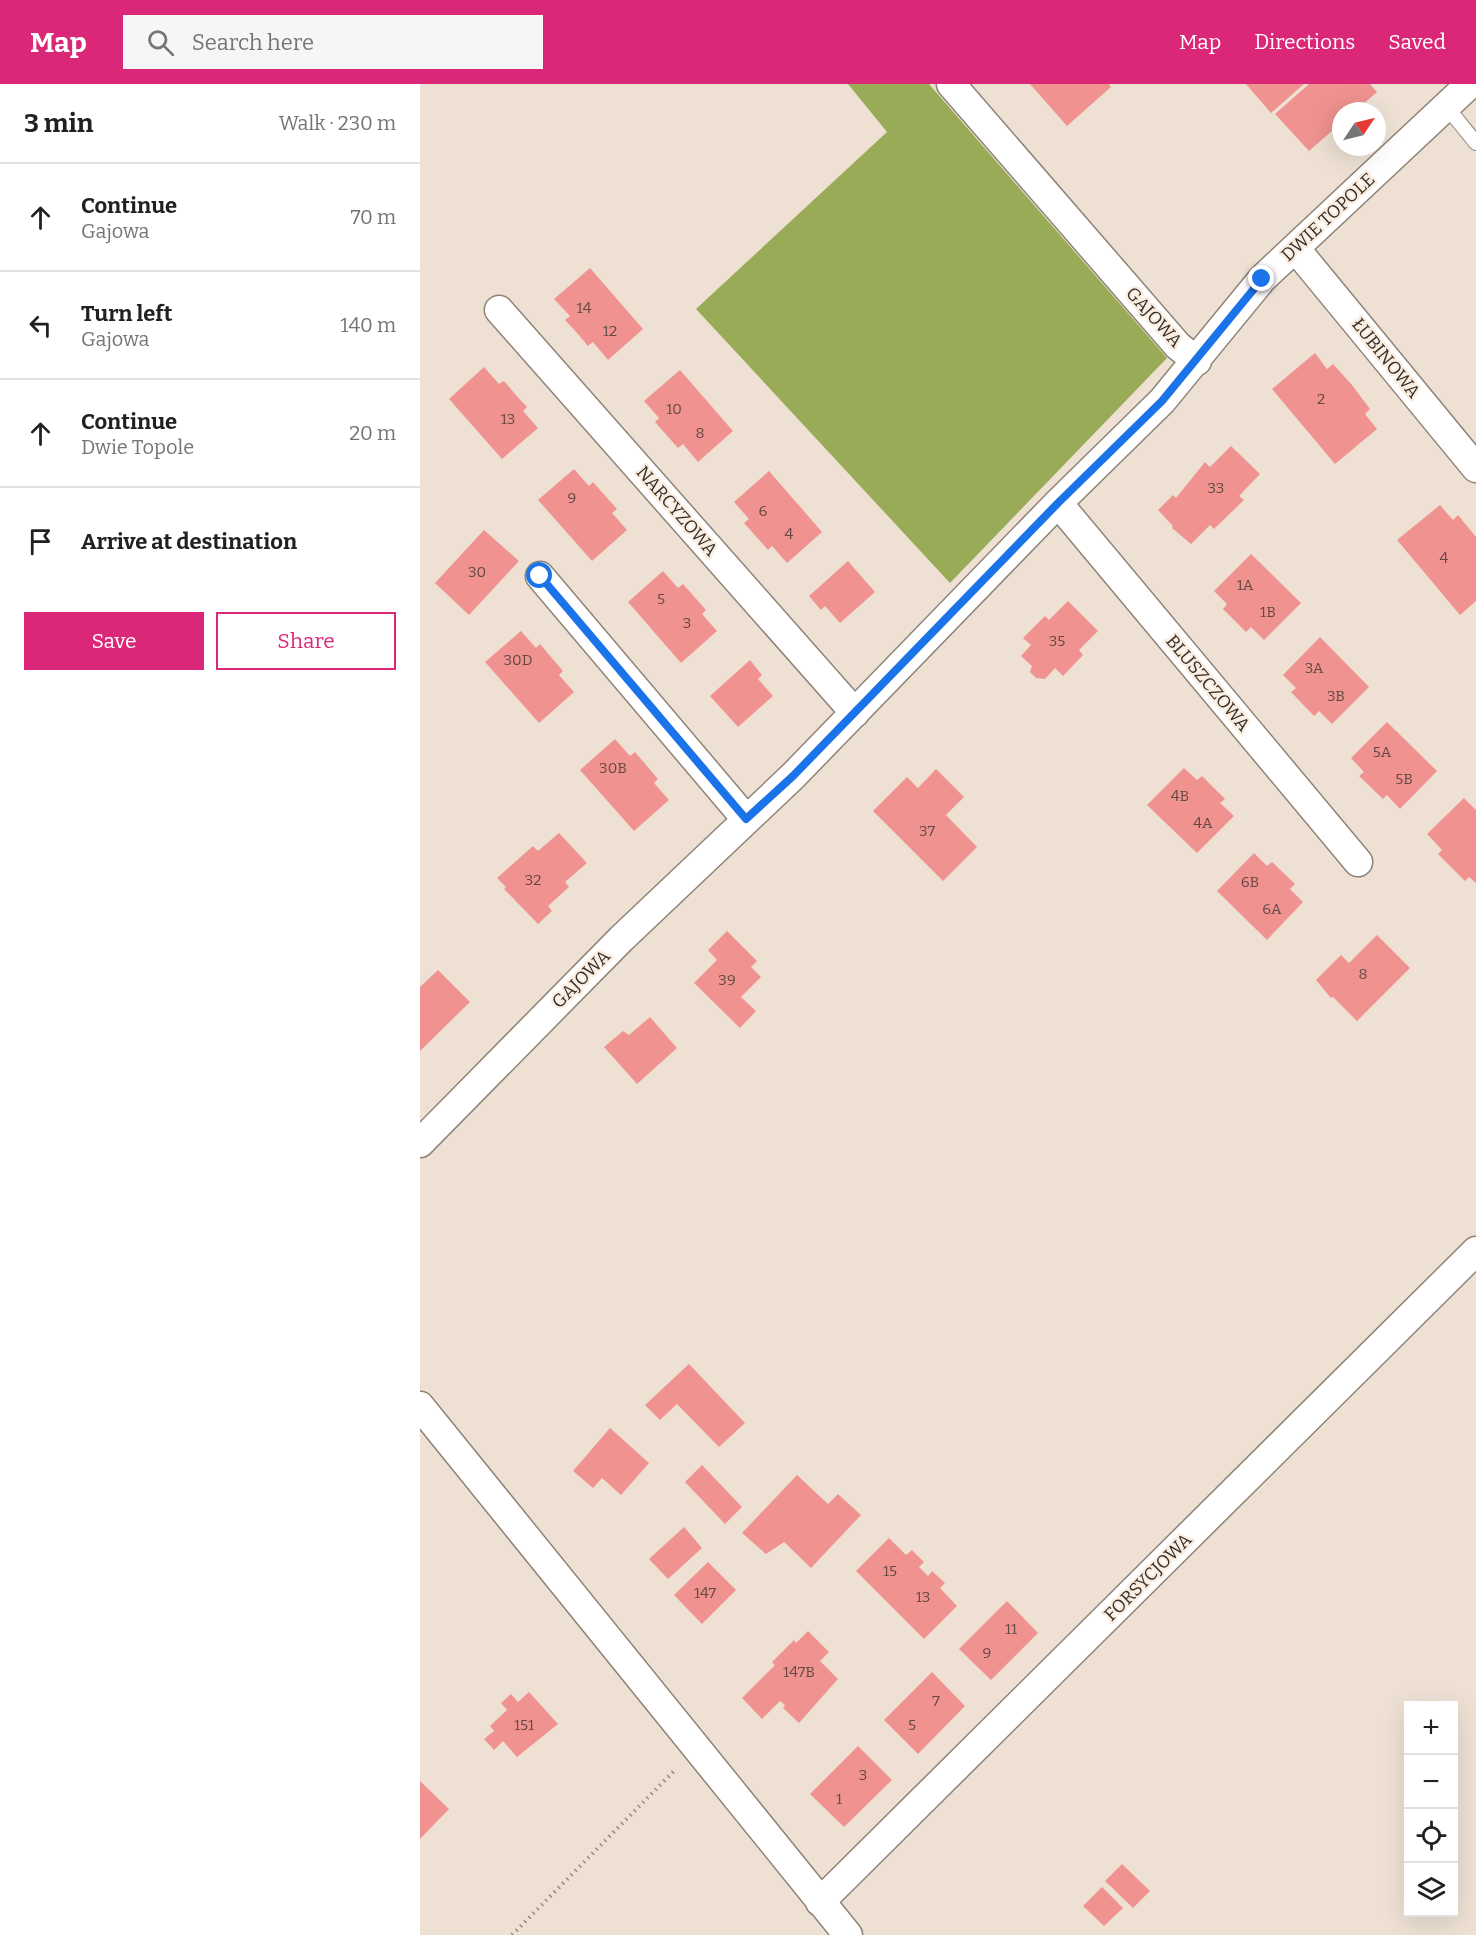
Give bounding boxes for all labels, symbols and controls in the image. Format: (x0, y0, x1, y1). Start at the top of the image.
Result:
search box (123, 15, 543, 69)
text: Map (30, 26, 87, 59)
icon: search (144, 26, 177, 59)
text: Search here (192, 29, 314, 56)
text: Map (1179, 29, 1221, 55)
text: Directions (1254, 29, 1355, 55)
text: Saved (1388, 29, 1446, 55)
north arrow (1332, 102, 1386, 156)
text: 3 min (24, 108, 93, 139)
text: Walk · 230 m (279, 111, 396, 135)
street label: DWIE TOPOLE (1277, 168, 1379, 266)
text: Continue (81, 192, 177, 219)
icon: ahead (24, 201, 57, 234)
text: 70 m (350, 205, 396, 229)
text: Gajowa (81, 219, 150, 243)
route end (1248, 265, 1274, 291)
street label: GAJOWA (1121, 282, 1187, 352)
house number: 14 (577, 299, 592, 317)
text: Turn left (81, 300, 173, 327)
icon: left (24, 309, 57, 342)
text: 140 m (340, 313, 396, 337)
street label: ŁUBINOWA (1347, 314, 1425, 403)
house number: 12 (603, 322, 617, 340)
text: Gajowa (81, 327, 150, 351)
house number: 2 (1317, 390, 1325, 408)
house number: 10 (666, 400, 682, 418)
text: Continue (81, 408, 177, 435)
house number: 13 (501, 410, 515, 428)
icon: ahead (24, 417, 57, 450)
text: 20 m (349, 421, 396, 445)
house number: 8 (695, 424, 705, 442)
text: Dwie Topole (81, 435, 194, 459)
street label: NARCYZOWA (632, 461, 722, 561)
house number: 33 (1208, 479, 1224, 497)
house number: 9 (568, 489, 576, 507)
house number: 6 (759, 502, 768, 520)
icon: arrive (24, 525, 57, 558)
house number: 4 (785, 525, 794, 543)
text: Arrive at destination (81, 528, 297, 555)
house number: 4 (1440, 549, 1449, 567)
route start (526, 562, 552, 588)
house number: 30 (468, 563, 486, 581)
house number: 1A (1237, 576, 1254, 594)
house number: 5 (657, 590, 665, 608)
house number: 1B (1260, 603, 1276, 621)
button: Save (24, 612, 204, 670)
button: Share (216, 612, 396, 670)
house number: 3 (683, 614, 691, 632)
street label: BLUSZCZOWA (1161, 630, 1255, 736)
house number: 35 (1049, 632, 1065, 650)
house number: 30D (504, 651, 532, 669)
house number: 3A (1305, 659, 1324, 677)
house number: 3B (1327, 687, 1345, 705)
house number: 5A (1373, 743, 1392, 761)
house number: 30B (599, 759, 627, 777)
house number: 5B (1395, 770, 1413, 788)
house number: 4B (1171, 787, 1189, 805)
house number: 4A (1193, 814, 1213, 832)
house number: 37 (919, 822, 936, 840)
house number: 32 (525, 871, 541, 889)
house number: 6B (1241, 873, 1259, 891)
house number: 6A (1262, 900, 1282, 918)
street label: GAJOWA (547, 945, 615, 1013)
house number: 8 (1358, 965, 1368, 983)
house number: 39 (718, 971, 736, 989)
street label: FORSYCJOWA (1100, 1528, 1197, 1625)
house number: 15 (883, 1562, 897, 1580)
house number: 147 (694, 1584, 717, 1602)
house number: 13 (916, 1588, 930, 1606)
house number: 11 (1005, 1620, 1017, 1638)
house number: 9 (983, 1644, 991, 1662)
house number: 147B (783, 1663, 815, 1681)
house number: 7 (932, 1692, 940, 1710)
map controls (1404, 1701, 1458, 1917)
button: + (1404, 1701, 1458, 1755)
house number: 151 (514, 1716, 534, 1734)
house number: 5 (908, 1716, 916, 1734)
button: − (1404, 1755, 1458, 1809)
house number: 3 (859, 1766, 867, 1784)
house number: 1 (836, 1790, 842, 1808)
button: locate (1404, 1809, 1458, 1863)
button: layers (1404, 1863, 1458, 1917)

